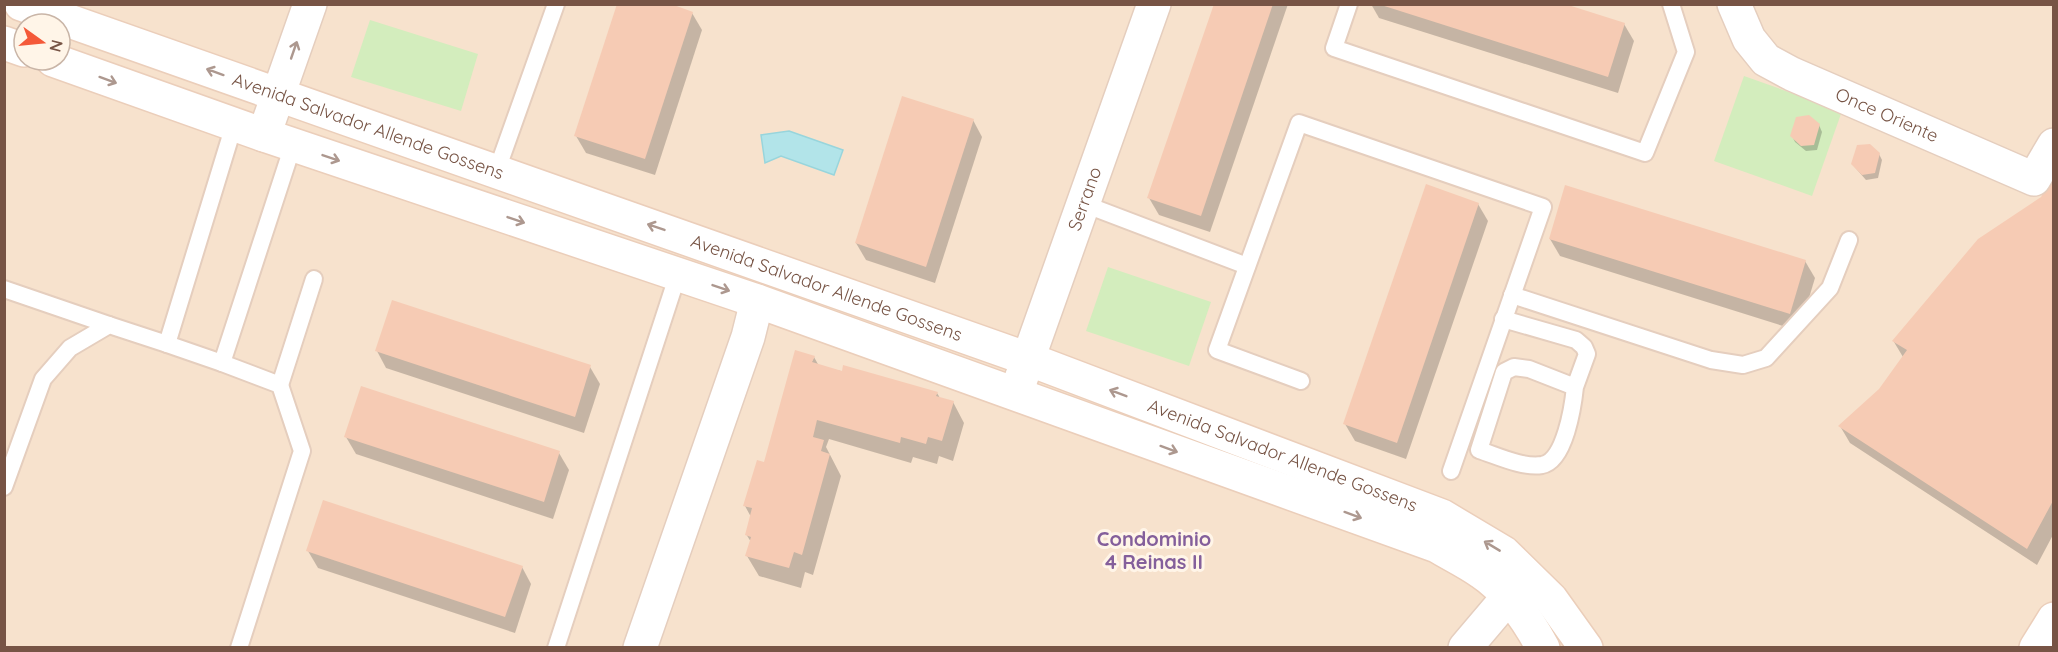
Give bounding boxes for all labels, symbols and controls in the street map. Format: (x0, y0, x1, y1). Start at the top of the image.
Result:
north arrow (12, 12, 72, 72)
text: N (45, 38, 68, 54)
one-way arrow (290, 41, 301, 59)
one-way arrow (206, 66, 225, 77)
street label: Avenida Salvador Allende Gossens (229, 67, 507, 184)
one-way arrow (98, 75, 117, 86)
street label: Once Oriente (1832, 82, 1942, 147)
one-way arrow (321, 153, 340, 164)
street label: Serrano (1063, 164, 1106, 234)
one-way arrow (506, 215, 525, 226)
one-way arrow (648, 220, 666, 231)
street label: Avenida Salvador Allende Gossens (688, 229, 965, 346)
one-way arrow (711, 284, 730, 295)
one-way arrow (1109, 387, 1128, 398)
street label: Avenida Salvador Allende Gossens (1145, 394, 1421, 517)
one-way arrow (1159, 444, 1178, 455)
one-way arrow (1343, 511, 1362, 522)
district label: Condominio 4 Reinas II (1097, 526, 1211, 574)
one-way arrow (1484, 540, 1501, 552)

